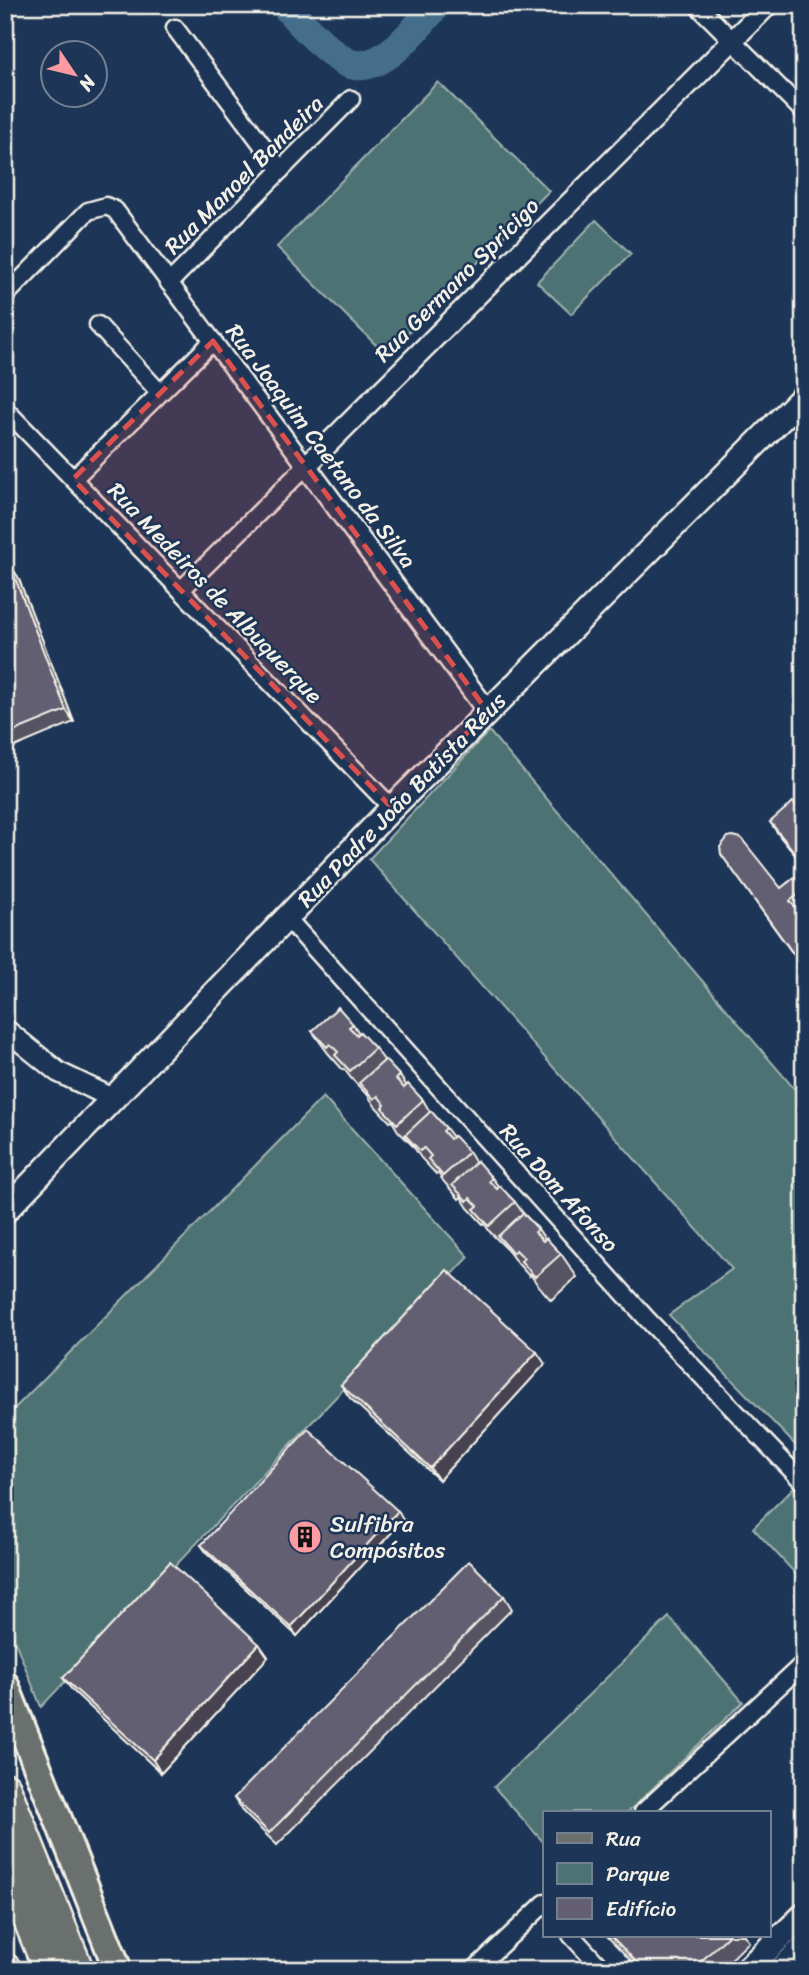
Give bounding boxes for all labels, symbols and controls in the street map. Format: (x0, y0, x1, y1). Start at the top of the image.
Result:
north arrow (38, 38, 108, 108)
text: N (70, 68, 105, 99)
street label: Rua Manoel Bandeira (154, 85, 334, 265)
street label: Rua Germano Spricigo (364, 187, 550, 373)
street label: Rua Joaquim Caetano da Silva (215, 314, 427, 578)
street label: Rua Medeiros de Albuquerque (97, 472, 333, 714)
street label: Rua Padre João Batista Réus (287, 682, 517, 918)
street label: Rua Dom Afonso (489, 1113, 629, 1263)
place label: Sulfibra Compósitos (330, 1504, 446, 1571)
building icon: Sulfibra Compósitos (286, 1518, 324, 1556)
legend (543, 1811, 770, 1937)
text: Rua (606, 1820, 641, 1858)
text: Parque (606, 1855, 670, 1893)
text: Edifício (606, 1890, 676, 1928)

